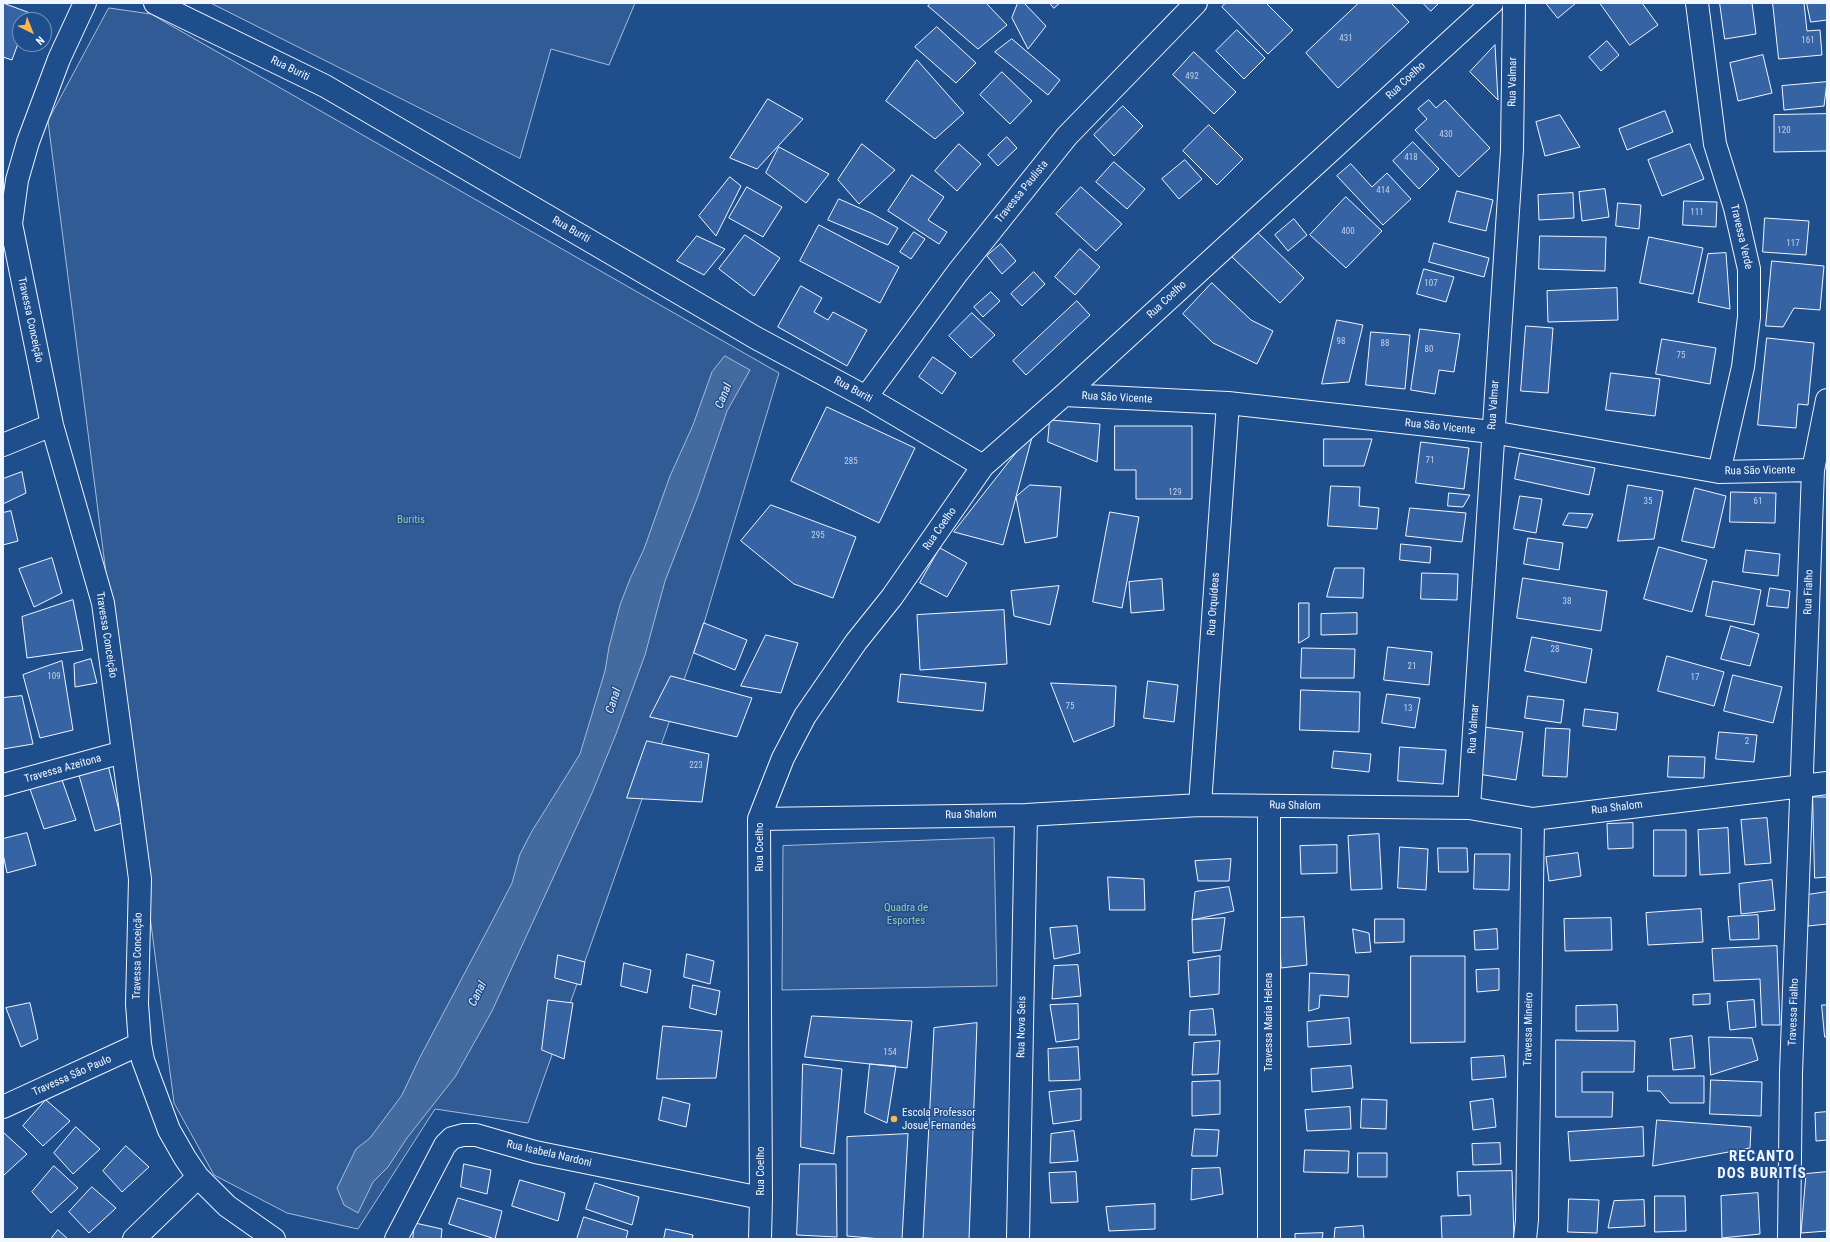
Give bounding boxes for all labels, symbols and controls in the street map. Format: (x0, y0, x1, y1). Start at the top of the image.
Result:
north arrow (12, 12, 52, 52)
text: N (33, 33, 47, 47)
house number: 431 (1339, 34, 1353, 44)
house number: 161 (1801, 36, 1815, 46)
street label: Rua Buriti (268, 54, 312, 84)
street label: Rua Valmar (1506, 57, 1520, 107)
street label: Rua Coelho (1383, 59, 1429, 103)
house number: 492 (1185, 72, 1199, 82)
house number: 120 (1777, 126, 1791, 136)
house number: 430 (1439, 130, 1453, 140)
house number: 418 (1404, 153, 1418, 163)
street label: Travessa Paulista (993, 158, 1051, 226)
house number: 414 (1376, 186, 1390, 196)
street label: Travessa Verde (1727, 203, 1755, 271)
house number: 111 (1690, 208, 1704, 218)
street label: Rua Buriti (550, 214, 592, 246)
house number: 400 (1341, 227, 1355, 237)
house number: 117 (1786, 239, 1800, 249)
street label: Travessa Conceição (15, 276, 45, 364)
street label: Rua Coelho (1144, 278, 1190, 322)
house number: 107 (1424, 279, 1438, 289)
house number: 98 (1337, 337, 1345, 347)
house number: 88 (1381, 339, 1389, 349)
house number: 80 (1425, 345, 1433, 355)
house number: 75 (1677, 351, 1685, 361)
street label: Rua Buriti (831, 374, 875, 406)
street label: Rua Valmar (1486, 380, 1502, 430)
water label: Canal (712, 381, 736, 411)
street label: Rua São Vicente (1081, 390, 1153, 406)
street label: Rua São Vicente (1404, 417, 1476, 437)
house number: 71 (1426, 456, 1434, 466)
house number: 285 (844, 457, 858, 467)
street label: Rua São Vicente (1725, 464, 1795, 478)
house number: 129 (1168, 488, 1182, 498)
house number: 35 (1644, 497, 1652, 507)
house number: 61 (1754, 497, 1762, 507)
street label: Rua Coelho (920, 505, 960, 553)
park label: Buritis (397, 513, 425, 527)
house number: 295 (811, 531, 825, 541)
street label: Rua Fialho (1802, 569, 1816, 615)
street label: Rua Orquídeas (1205, 572, 1223, 636)
street label: Travessa Conceição (93, 591, 119, 679)
house number: 38 (1563, 597, 1571, 607)
house number: 28 (1551, 645, 1559, 655)
house number: 21 (1408, 662, 1416, 672)
house number: 109 (47, 672, 61, 682)
house number: 17 (1691, 673, 1699, 683)
water label: Canal (603, 686, 625, 716)
house number: 75 (1066, 702, 1074, 712)
house number: 13 (1404, 704, 1412, 714)
street label: Rua Valmar (1466, 704, 1482, 754)
house number: 2 (1745, 737, 1749, 747)
street label: Travessa Azeitona (23, 752, 103, 786)
house number: 223 (689, 761, 703, 771)
street label: Rua Shalom (1591, 798, 1643, 818)
street label: Rua Shalom (1269, 799, 1321, 813)
street label: Rua Shalom (945, 808, 997, 822)
street label: Rua Coelho (753, 822, 767, 872)
park label: Quadra de Esportes (884, 901, 928, 927)
street label: Travessa Conceição (131, 912, 145, 1000)
street label: Travessa Maria Helena (1262, 973, 1276, 1071)
street label: Travessa Fialho (1786, 978, 1802, 1046)
water label: Canal (466, 979, 490, 1009)
street label: Travessa Mineiro (1522, 992, 1536, 1066)
street label: Rua Nova Seis (1015, 996, 1029, 1058)
house number: 154 (883, 1048, 897, 1058)
street label: Travessa São Paulo (31, 1053, 113, 1099)
place label: Escola Professor Josué Fernandes (902, 1106, 976, 1132)
marker: Escola Professor Josué Fernandes (889, 1114, 899, 1124)
street label: Rua Isabela Nardoni (505, 1138, 593, 1170)
street label: Rua Coelho (754, 1146, 768, 1196)
district label: RECANTO DOS BURITÍS (1717, 1148, 1807, 1183)

